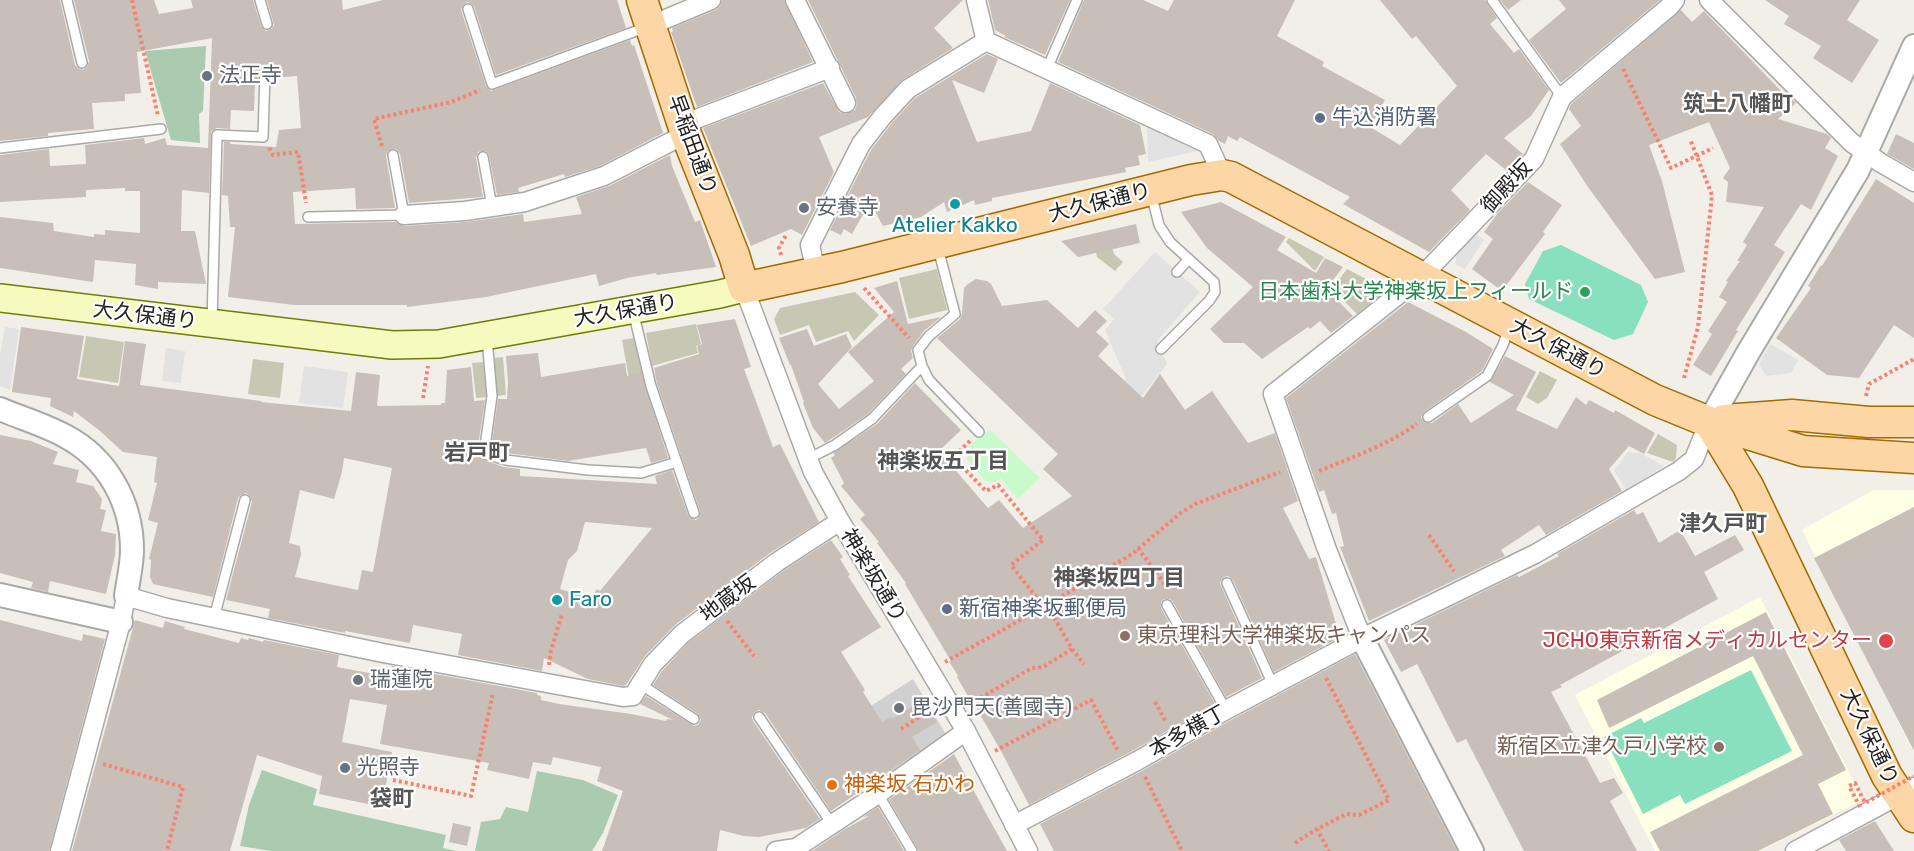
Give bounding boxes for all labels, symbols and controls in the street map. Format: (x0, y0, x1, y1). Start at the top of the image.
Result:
place label: 法正寺 (219, 63, 282, 89)
marker: 法正寺 (200, 69, 214, 83)
street label: 早稲田通り (662, 91, 722, 199)
district label: 筑土八幡町 (1683, 92, 1793, 118)
place label: 牛込消防署 (1332, 105, 1437, 131)
marker: 牛込消防署 (1313, 111, 1327, 125)
street label: 御殿坂 (1476, 155, 1538, 219)
street label: 大久保通り (1046, 178, 1154, 228)
place label: 安養寺 (816, 195, 879, 221)
marker: Atelier Kakko (948, 197, 962, 211)
marker: 安養寺 (797, 201, 811, 215)
place label: Atelier Kakko (892, 213, 1018, 239)
place label: 日本歯科大学神楽坂上フィールド (1258, 279, 1573, 305)
marker: 日本歯科大学神楽坂上フィールド (1578, 285, 1592, 299)
street label: 大久保通り (572, 289, 680, 333)
street label: 大久保通り (91, 297, 199, 335)
street label: 大久保通り (1506, 313, 1610, 385)
district label: 岩戸町 (444, 441, 510, 467)
district label: 神楽坂五丁目 (877, 449, 1009, 475)
district label: 津久戸町 (1679, 512, 1767, 538)
street label: 神楽坂通り (835, 525, 911, 627)
district label: 神楽坂四丁目 (1053, 566, 1185, 592)
street label: 地蔵坂 (695, 570, 761, 628)
place label: Faro (569, 587, 612, 613)
marker: Faro (550, 593, 564, 607)
place label: 新宿神楽坂郵便局 (959, 596, 1127, 622)
marker: 新宿神楽坂郵便局 (940, 602, 954, 616)
place label: 東京理科大学神楽坂キャンパス (1137, 623, 1431, 649)
place label: JCHO東京新宿メディカルセンター (1542, 628, 1872, 654)
marker: 東京理科大学神楽坂キャンパス (1118, 629, 1132, 643)
marker: JCHO東京新宿メディカルセンター (1877, 632, 1895, 650)
place label: 瑞蓮院 (370, 667, 433, 693)
marker: 瑞蓮院 (351, 673, 365, 687)
street label: 大久保通り (1835, 684, 1903, 790)
place label: 毘沙門天(善國寺) (911, 695, 1072, 721)
marker: 毘沙門天(善國寺) (892, 701, 906, 715)
street label: 本多横丁 (1145, 701, 1231, 763)
place label: 新宿区立津久戸小学校 (1497, 734, 1707, 760)
marker: 新宿区立津久戸小学校 (1712, 740, 1726, 754)
place label: 光照寺 (357, 755, 420, 781)
marker: 光照寺 (338, 761, 352, 775)
place label: 神楽坂 石かわ (844, 772, 975, 798)
marker: 神楽坂 石かわ (825, 778, 839, 792)
district label: 袋町 (370, 787, 414, 813)

